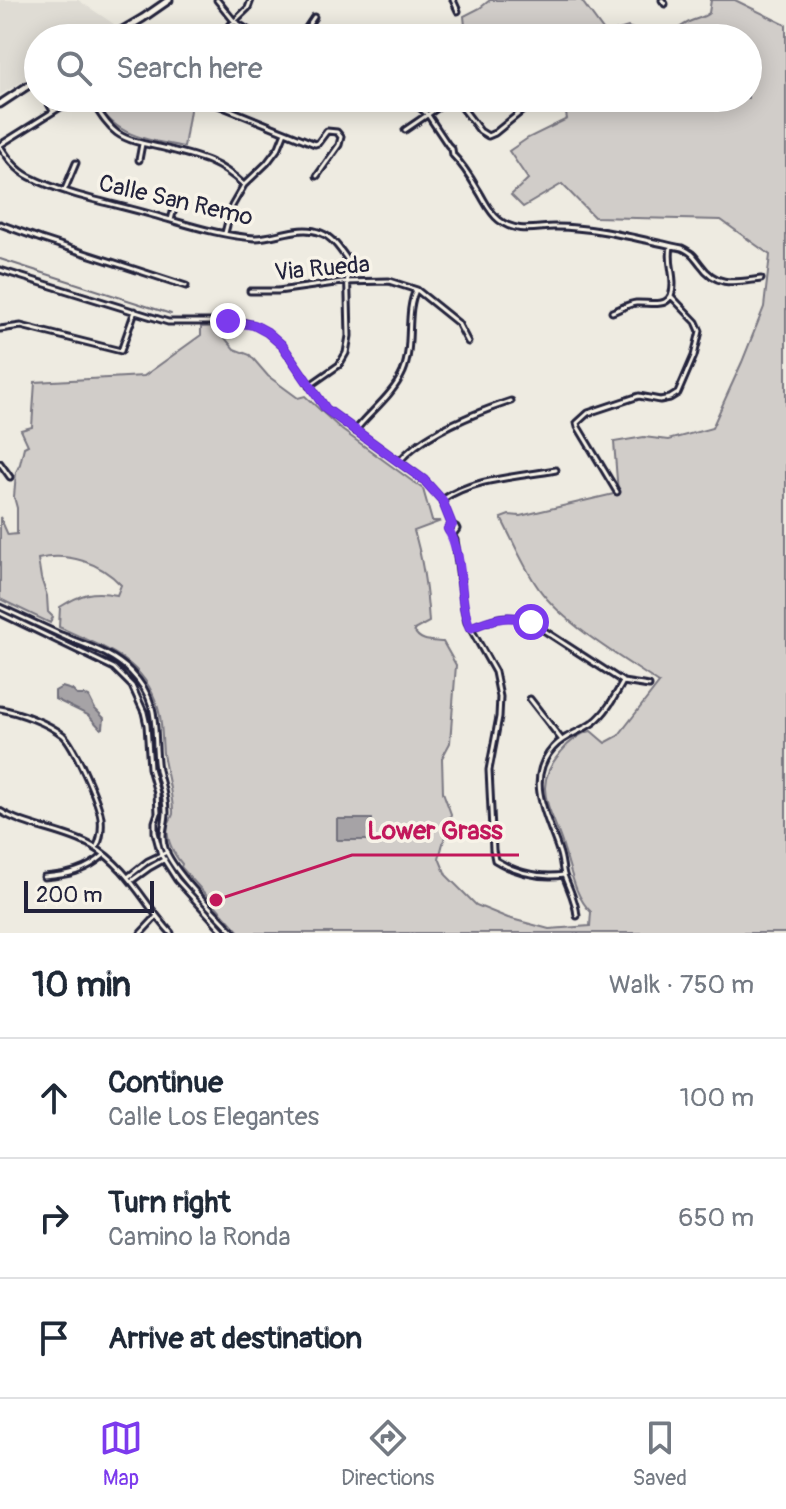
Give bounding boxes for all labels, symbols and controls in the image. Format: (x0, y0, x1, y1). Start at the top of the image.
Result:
search box (24, 24, 762, 112)
icon: search (52, 46, 96, 90)
text: Search here (116, 50, 263, 87)
street label: Calle San Remo (96, 169, 256, 232)
street label: Via Rueda (273, 250, 371, 287)
route end (210, 303, 246, 339)
route start (513, 604, 549, 640)
callout: Lower Grass (352, 805, 519, 855)
text: Lower Grass (367, 815, 503, 847)
scale bar (24, 877, 154, 913)
text: 200 m (36, 881, 103, 909)
text: 10 min (32, 964, 131, 1007)
text: Walk · 750 m (609, 969, 754, 1001)
text: Continue (108, 1064, 223, 1101)
icon: ahead (32, 1076, 76, 1120)
text: 100 m (680, 1082, 754, 1114)
text: Calle Los Elegantes (108, 1101, 319, 1133)
text: Turn right (108, 1184, 231, 1221)
icon: right (32, 1196, 76, 1240)
text: 650 m (678, 1202, 754, 1234)
text: Camino la Ronda (108, 1221, 291, 1253)
icon: arrive (32, 1316, 76, 1360)
text: Arrive at destination (108, 1320, 362, 1357)
tab: Map (99, 1416, 143, 1492)
tab: Directions (341, 1416, 434, 1492)
tab: Saved (632, 1416, 687, 1492)

